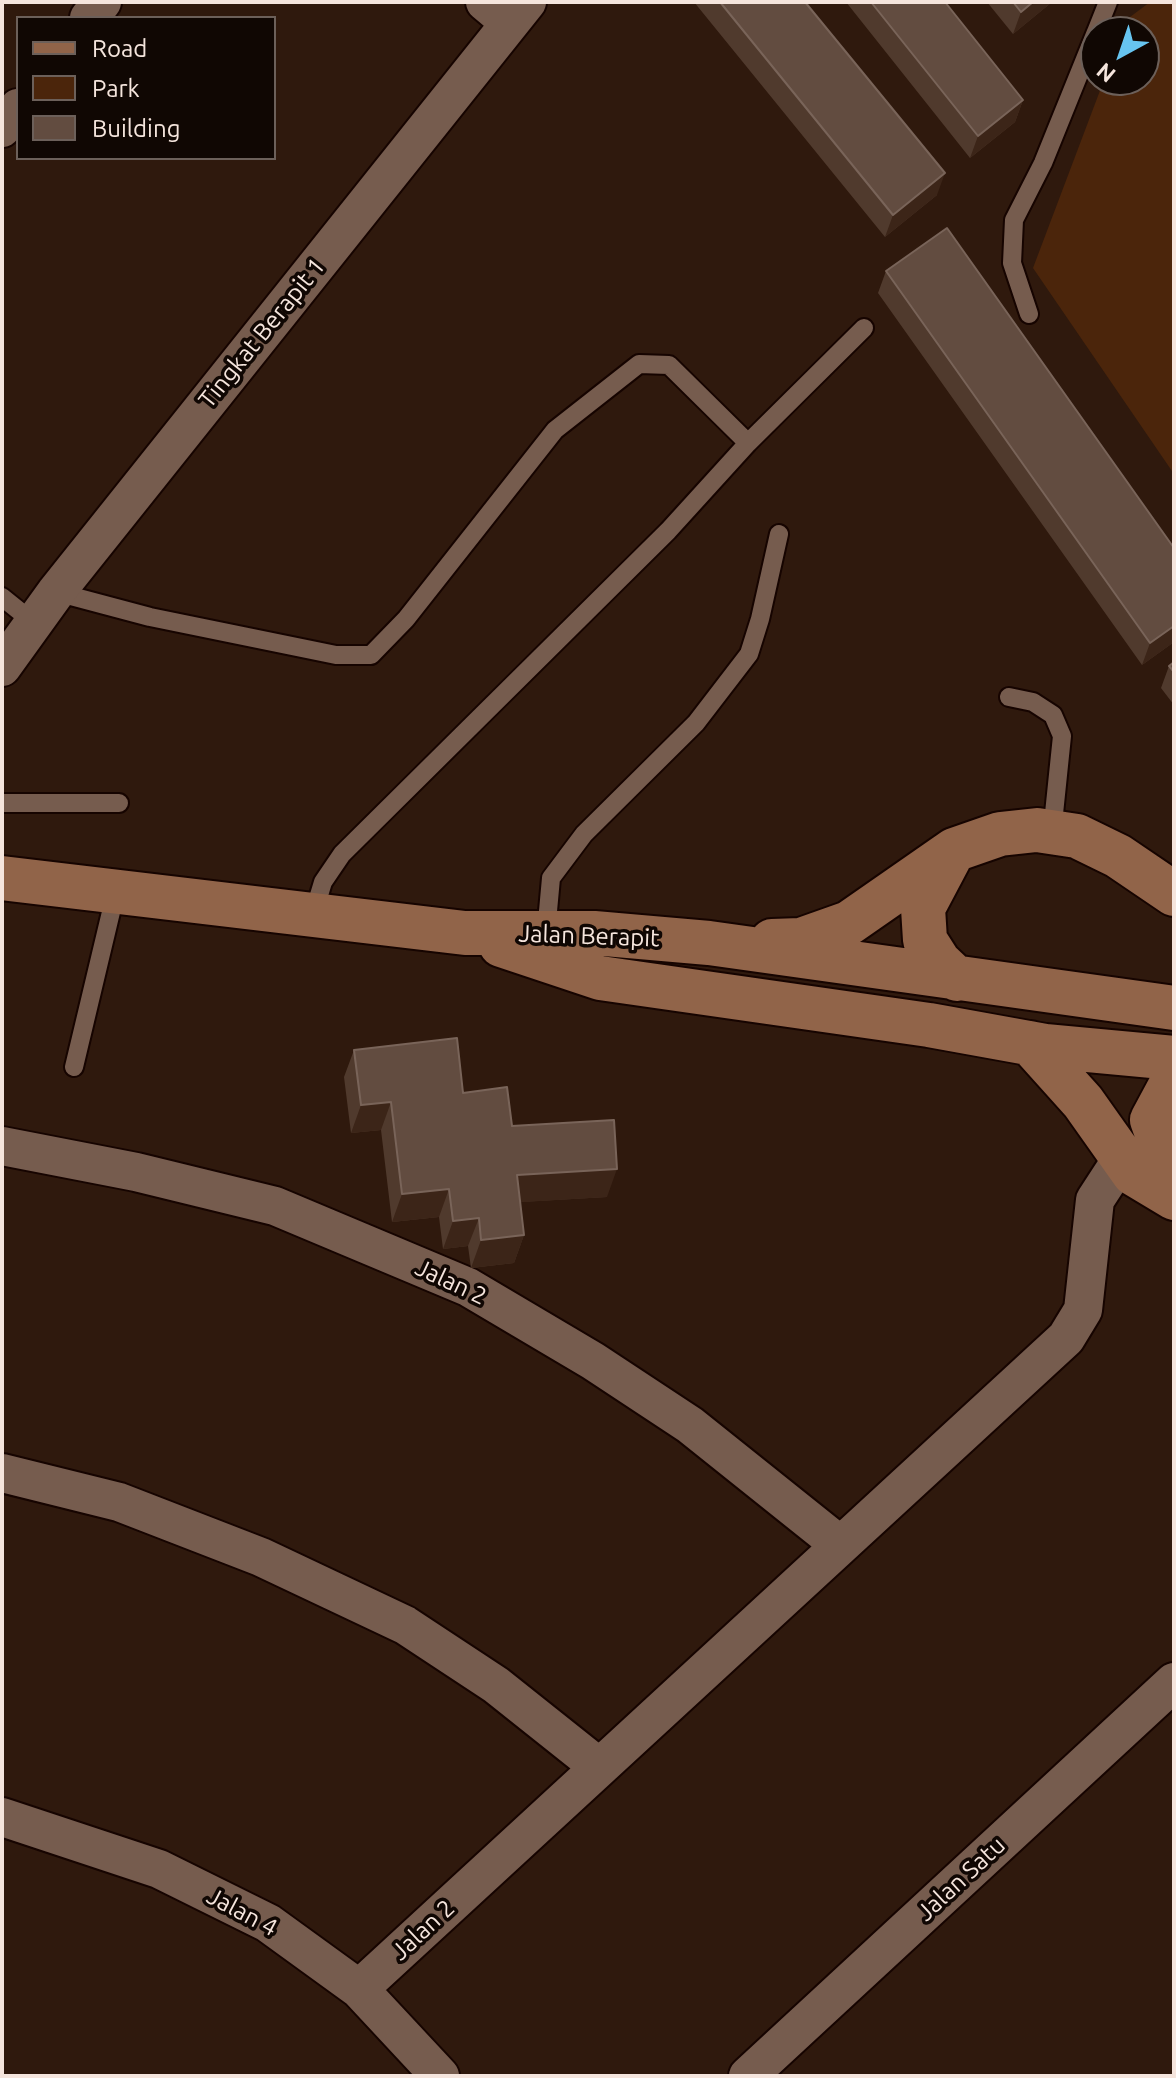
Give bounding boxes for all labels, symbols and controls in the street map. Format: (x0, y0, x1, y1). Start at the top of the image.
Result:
legend (16, 16, 276, 160)
north arrow (1080, 16, 1160, 96)
text: Road (92, 35, 147, 62)
text: N (1091, 58, 1120, 88)
text: Park (92, 75, 140, 102)
text: Building (92, 115, 180, 142)
street label: Tingkat Berapit 1 (193, 252, 331, 414)
street label: Jalan Berapit (518, 919, 660, 953)
street label: Jalan 2 (411, 1253, 491, 1311)
street label: Jalan Satu (911, 1831, 1011, 1927)
street label: Jalan 4 (202, 1882, 282, 1942)
street label: Jalan 2 (386, 1894, 460, 1966)

